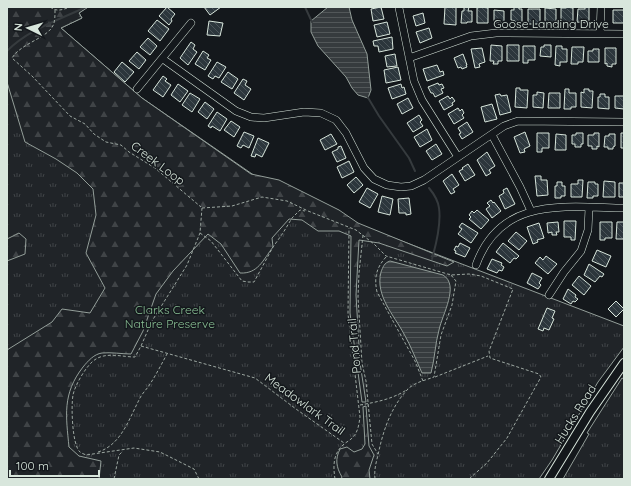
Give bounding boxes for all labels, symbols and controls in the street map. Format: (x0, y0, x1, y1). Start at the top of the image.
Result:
north arrow (8, 8, 48, 48)
street label: Goose Landing Drive (493, 16, 609, 31)
text: N (11, 22, 25, 32)
street label: Creek Loop (128, 138, 188, 188)
park label: Clarks Creek Nature Preserve (125, 302, 215, 331)
street label: Pond Trail (344, 318, 364, 374)
street label: Meadowlark Trail (262, 370, 348, 438)
street label: Hucks Road (551, 382, 599, 446)
scale bar (10, 452, 99, 478)
text: 100 m (16, 458, 49, 473)

